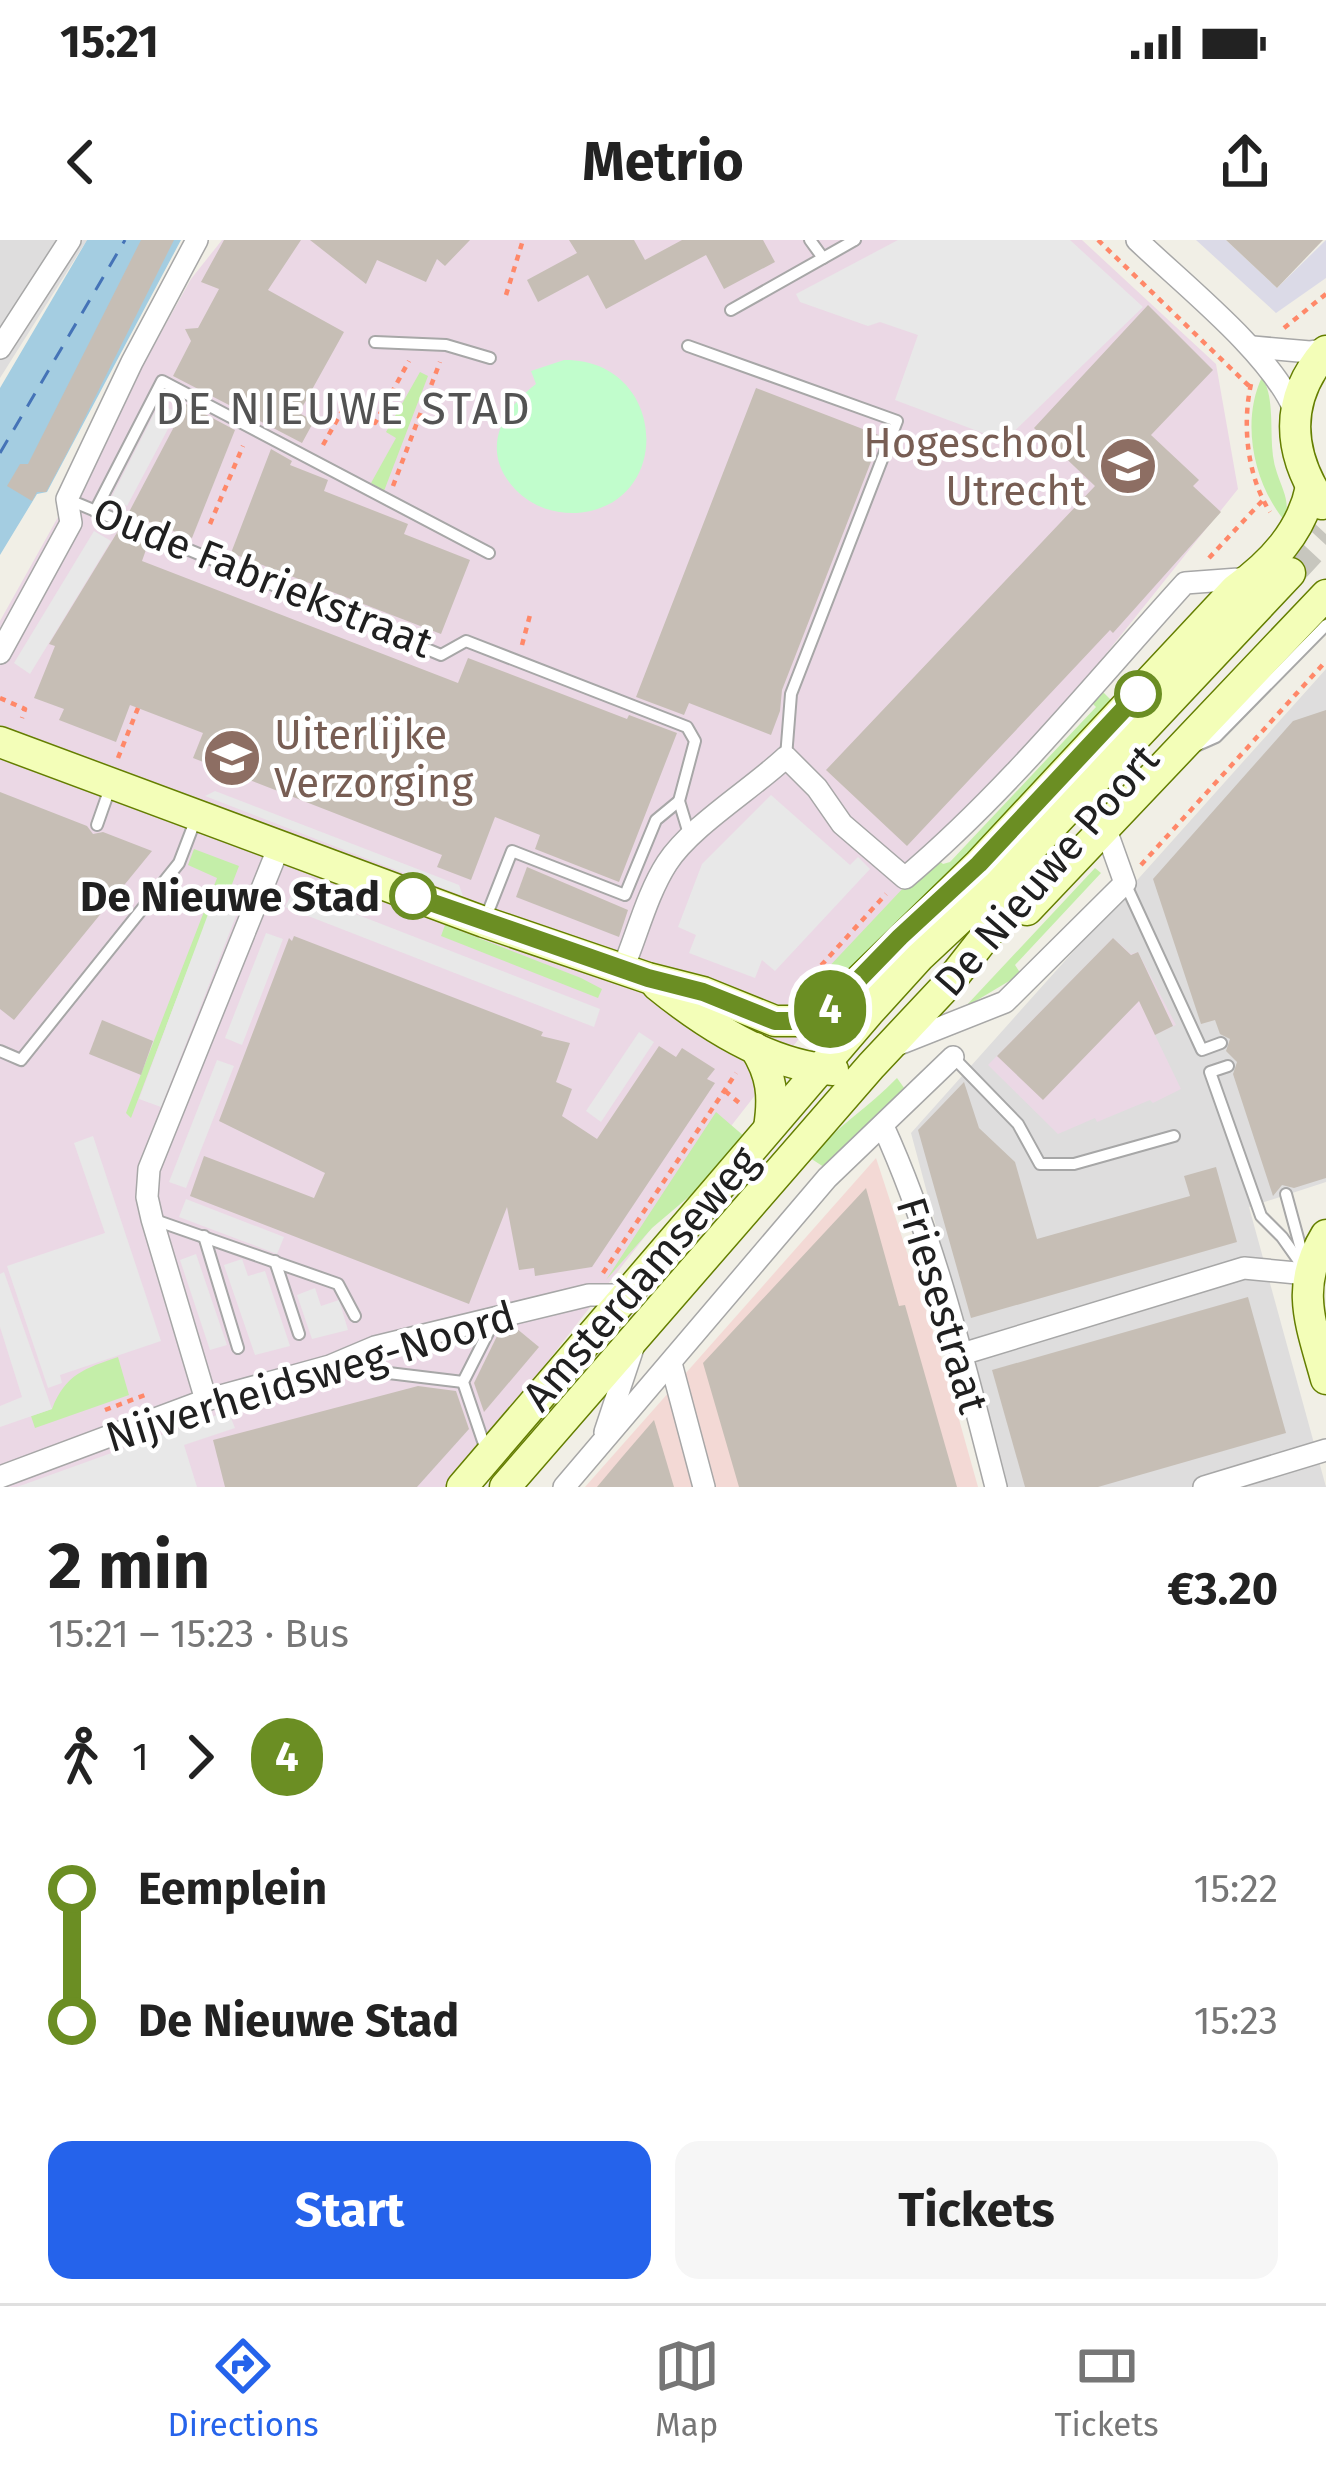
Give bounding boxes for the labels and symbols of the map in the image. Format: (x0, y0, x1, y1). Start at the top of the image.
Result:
district label: DE NIEUWE STAD (155, 382, 533, 436)
place label: Hogeschool Utrecht (863, 418, 1087, 516)
school or university icon: Hogeschool Utrecht (1097, 435, 1159, 497)
street label: Oude Fabriekstraat (86, 487, 440, 669)
unlabelled marker (1116, 672, 1160, 716)
place label: Uiterlijke Verzorging (274, 710, 473, 808)
school or university icon: Uiterlijke Verzorging (201, 727, 263, 789)
street label: De Nieuwe Poort (924, 734, 1170, 1007)
place label: De Nieuwe Stad (80, 872, 380, 922)
marker: De Nieuwe Stad (391, 874, 435, 918)
line badge: 4 (791, 970, 869, 1048)
street label: Amsterdamseweg (513, 1136, 769, 1421)
street label: Friesestraat (886, 1191, 999, 1420)
street label: Nijverheidsweg-Noord (100, 1291, 521, 1463)

